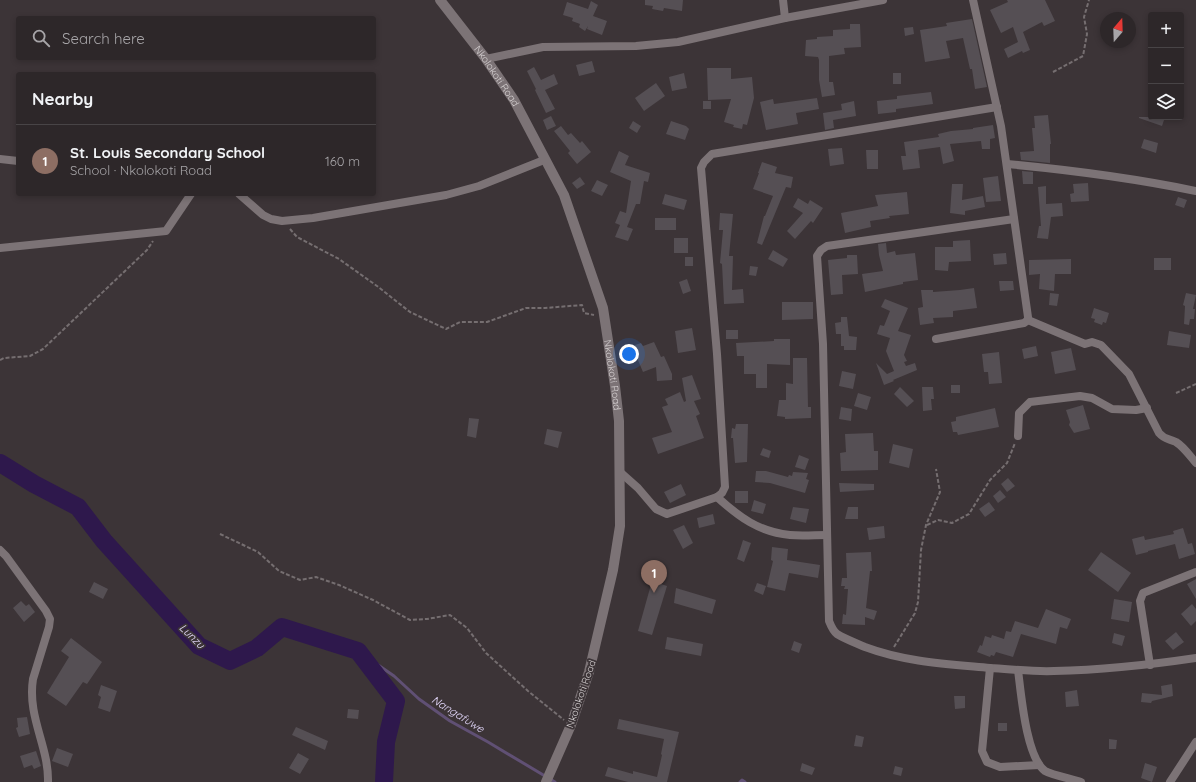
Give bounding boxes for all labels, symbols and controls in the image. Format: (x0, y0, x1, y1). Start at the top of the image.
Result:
north arrow (1100, 12, 1136, 48)
map controls (1148, 12, 1184, 120)
button: + (1148, 12, 1184, 48)
search box (16, 16, 376, 60)
icon: search (30, 27, 52, 49)
text: Search here (62, 29, 145, 48)
street label: Nkolokoti Road (471, 43, 523, 108)
button: − (1148, 48, 1184, 84)
button: layers (1148, 84, 1184, 120)
text: Nearby (32, 88, 93, 109)
text: St. Louis Secondary School (70, 143, 265, 162)
text: 1 (42, 153, 48, 169)
text: 160 m (325, 153, 360, 169)
text: School · Nkolokoti Road (70, 162, 212, 178)
street label: Nkolokoti Road (601, 339, 624, 411)
your location (619, 344, 639, 364)
pin: 1 (641, 560, 667, 593)
water label: Lunzu (176, 621, 208, 652)
street label: Nkolokoti Road (563, 658, 599, 730)
water label: Nangafuwe (429, 692, 487, 736)

